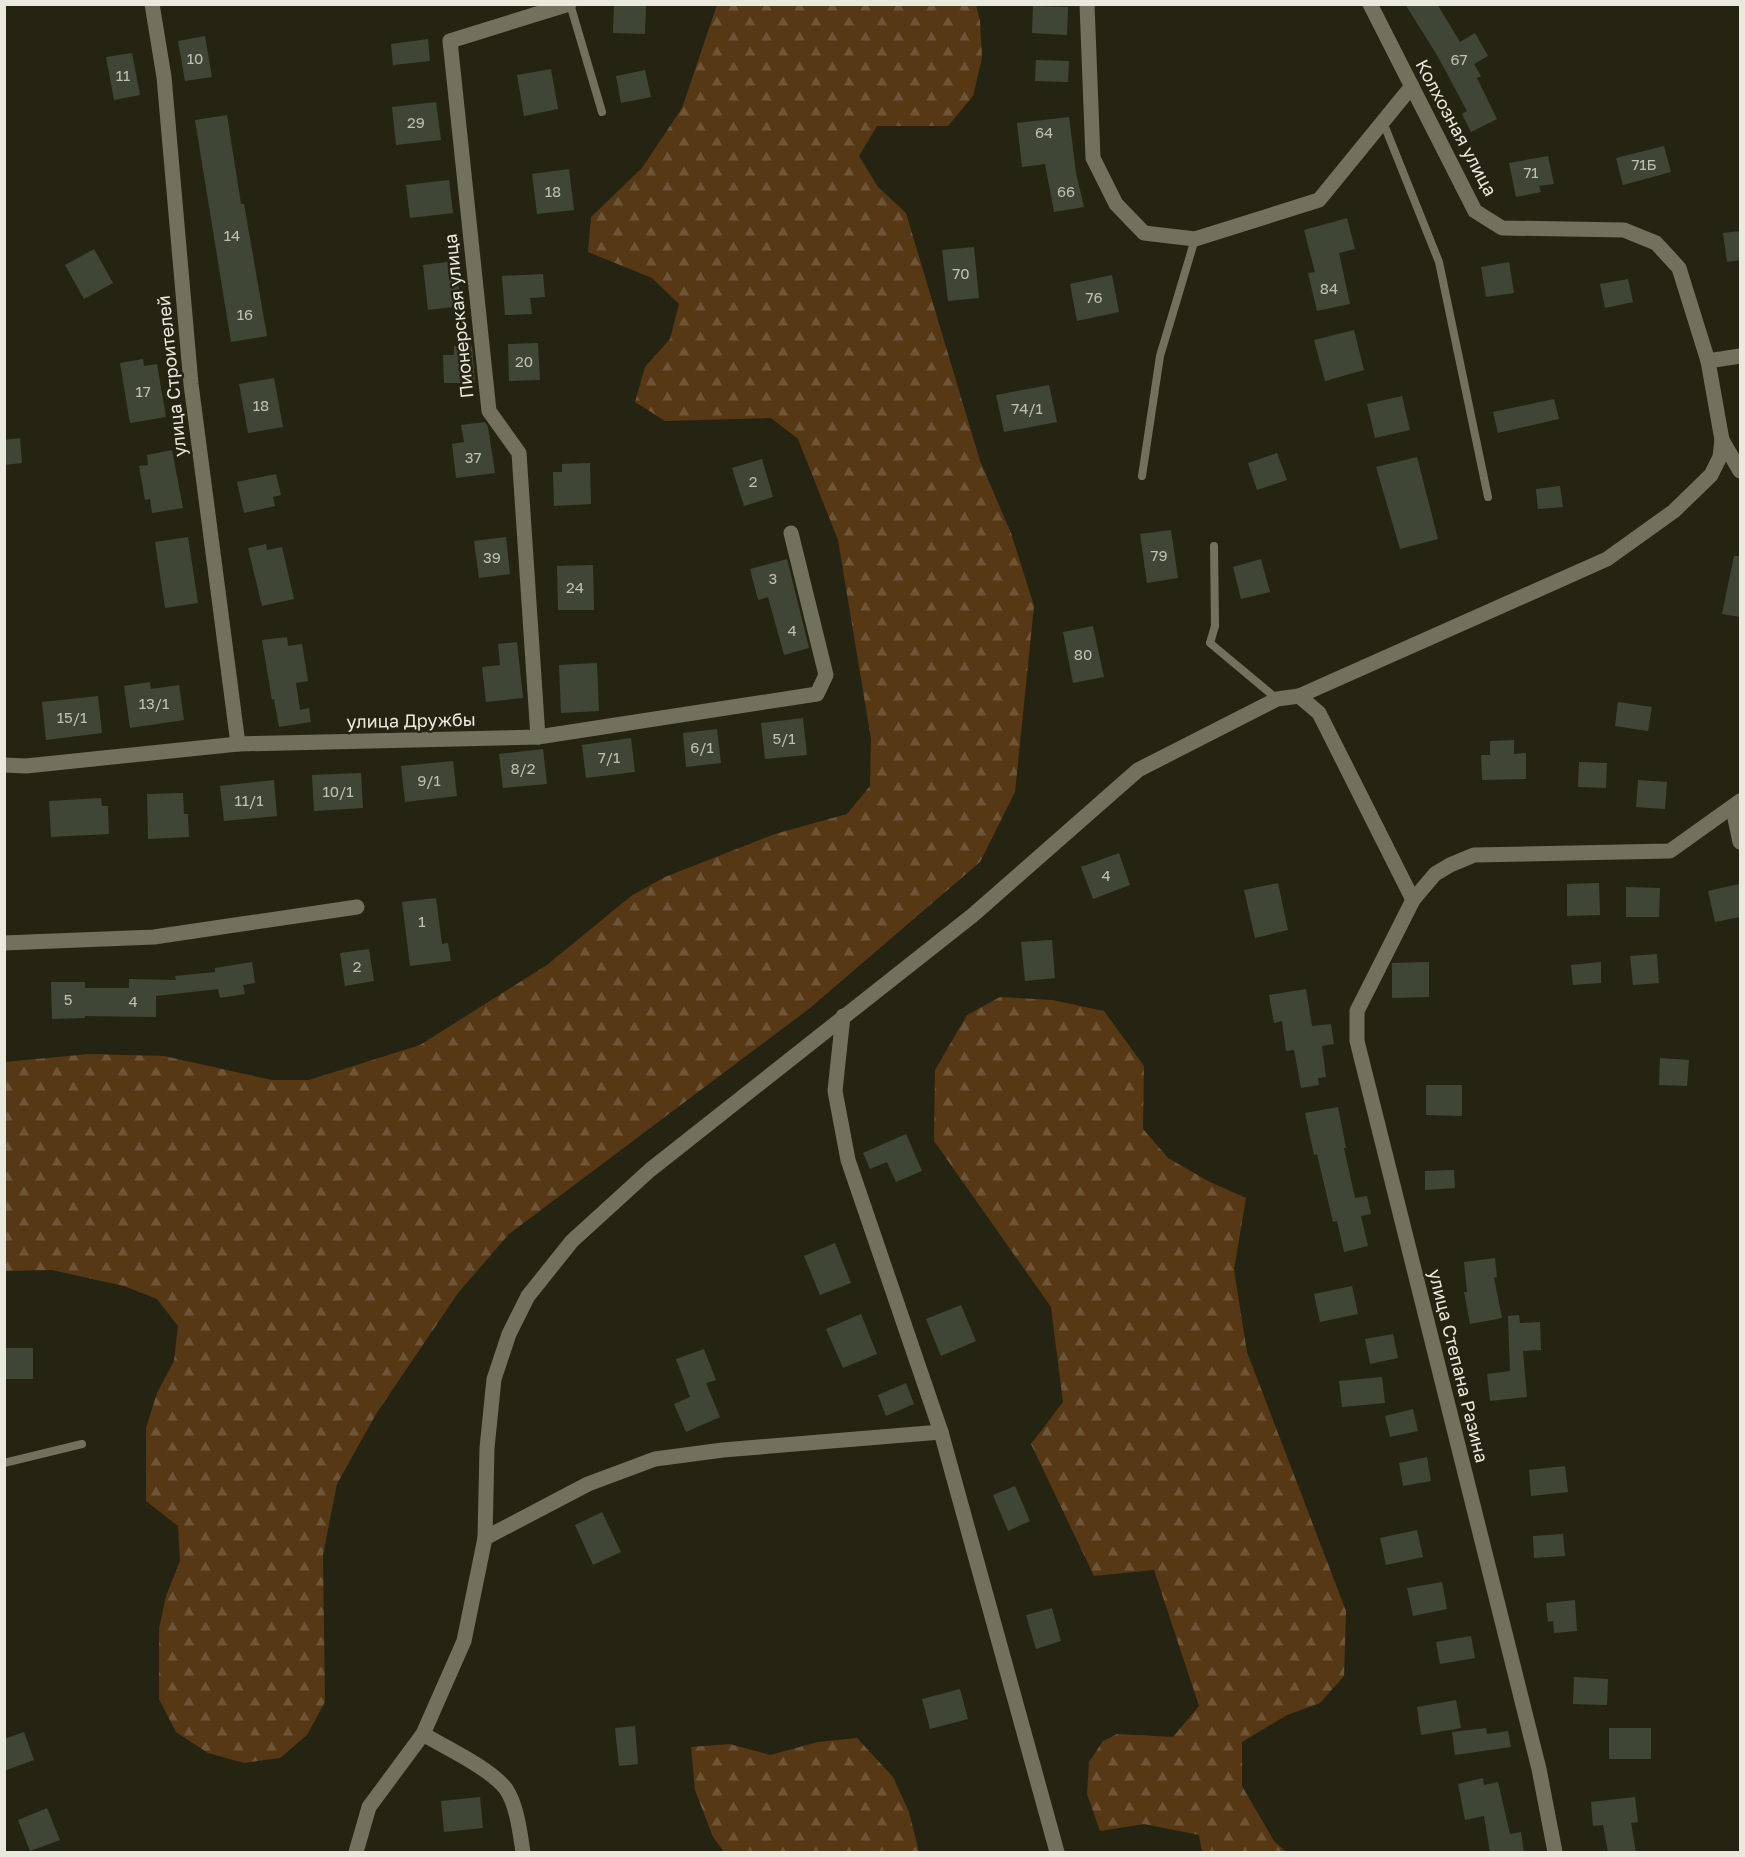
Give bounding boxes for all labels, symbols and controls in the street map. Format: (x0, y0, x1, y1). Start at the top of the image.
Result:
house number: 10 (187, 49, 203, 67)
house number: 67 (1450, 50, 1468, 68)
street label: Колхозная улица (1412, 55, 1502, 200)
house number: 11 (116, 66, 130, 84)
house number: 29 (407, 113, 425, 131)
house number: 64 (1035, 123, 1053, 141)
house number: 71Б (1631, 155, 1657, 173)
house number: 71 (1523, 163, 1539, 181)
house number: 18 (545, 182, 561, 200)
house number: 66 (1057, 182, 1075, 200)
house number: 14 (224, 226, 240, 244)
street label: Пионерская улица (438, 233, 478, 400)
house number: 70 (952, 264, 970, 282)
house number: 84 (1320, 279, 1338, 297)
house number: 76 (1085, 288, 1103, 306)
street label: улица Строителей (152, 294, 190, 458)
house number: 16 (237, 305, 253, 323)
house number: 20 (515, 352, 533, 370)
house number: 17 (135, 382, 151, 400)
house number: 18 (253, 396, 269, 414)
house number: 74/1 (1011, 399, 1043, 417)
house number: 37 (465, 448, 481, 466)
house number: 2 (749, 472, 757, 490)
house number: 79 (1150, 546, 1168, 564)
house number: 39 (483, 548, 501, 566)
house number: 3 (769, 569, 777, 587)
house number: 24 (566, 578, 584, 596)
house number: 4 (787, 621, 797, 639)
house number: 80 (1074, 645, 1092, 663)
house number: 13/1 (139, 694, 169, 712)
house number: 15/1 (57, 708, 87, 726)
street label: улица Дружбы (346, 708, 476, 732)
house number: 5/1 (772, 729, 796, 747)
house number: 6/1 (690, 738, 714, 756)
house number: 7/1 (598, 748, 620, 766)
house number: 8/2 (510, 759, 536, 777)
house number: 9/1 (417, 771, 441, 789)
house number: 10/1 (322, 782, 354, 800)
house number: 11/1 (234, 791, 264, 809)
house number: 4 (1101, 866, 1111, 884)
house number: 1 (418, 912, 426, 930)
house number: 2 (353, 957, 361, 975)
house number: 5 (64, 990, 72, 1008)
house number: 4 (128, 992, 138, 1010)
street label: улица Степана Разина (1424, 1267, 1494, 1465)

